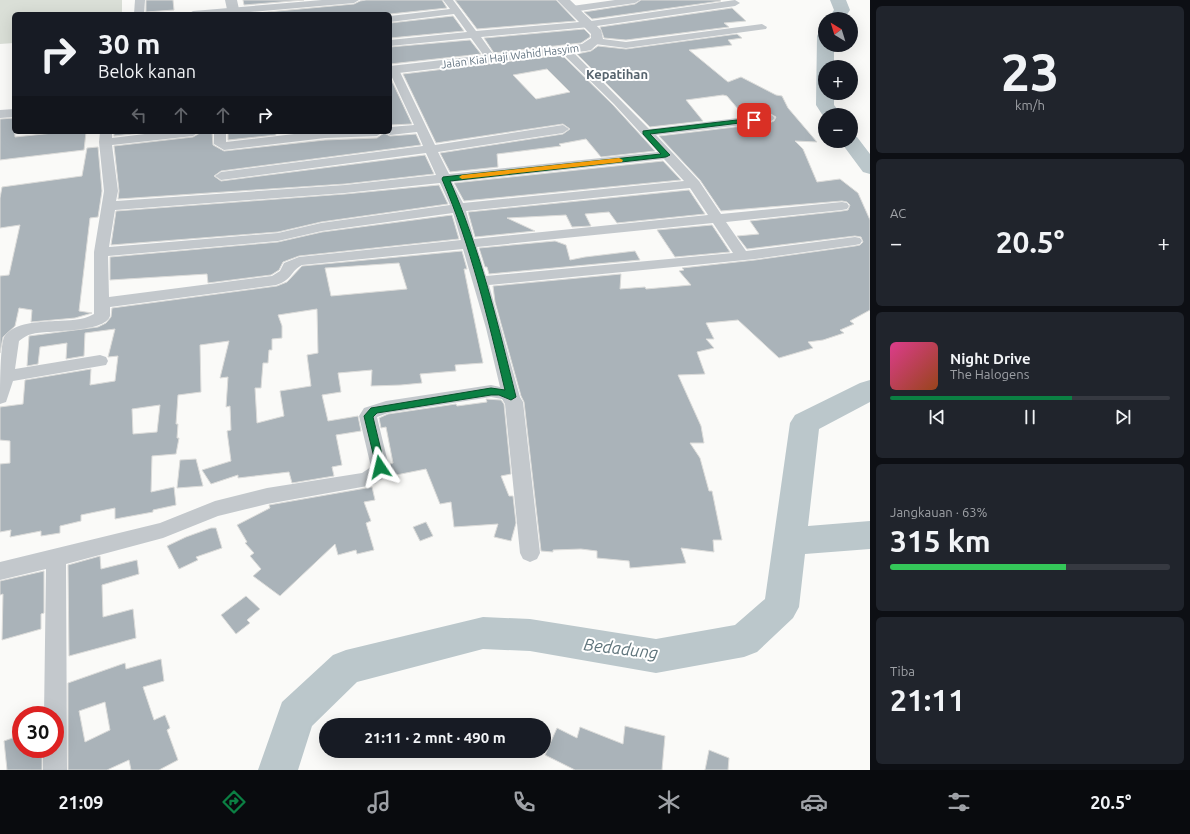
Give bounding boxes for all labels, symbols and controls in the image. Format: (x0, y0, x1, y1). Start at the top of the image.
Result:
north arrow (818, 12, 858, 52)
map controls (818, 12, 858, 148)
icon: right (32, 28, 84, 80)
text: 30 m (98, 28, 160, 59)
street label: Jalan Kiai Haji Wahid Hasyim (440, 42, 580, 70)
text: 23 (1001, 43, 1059, 101)
button: + (818, 60, 858, 100)
text: Belok kanan (98, 61, 196, 81)
district label: Kepatihan (586, 67, 648, 81)
text: km/h (1015, 98, 1045, 112)
pin (737, 103, 771, 137)
icon: left (128, 104, 150, 126)
icon: ahead (170, 104, 192, 126)
icon: ahead (212, 104, 234, 126)
icon: right (254, 104, 276, 126)
button: − (818, 108, 858, 148)
icon: arrive (743, 109, 765, 131)
text: AC (890, 206, 906, 220)
text: 20.5° (996, 225, 1064, 259)
text: − (890, 230, 902, 255)
text: + (1158, 230, 1170, 255)
text: Night Drive (950, 350, 1031, 367)
text: The Halogens (950, 367, 1029, 381)
icon: previous (926, 406, 948, 428)
icon: pause (1019, 406, 1041, 428)
icon: next (1112, 406, 1134, 428)
position arrow (359, 446, 401, 488)
text: Jangkauan · 63% (890, 505, 988, 519)
text: 315 km (890, 524, 991, 558)
water label: Bedadung (583, 634, 659, 662)
text: Tiba (890, 664, 915, 678)
text: 21:11 (890, 683, 965, 717)
speed limit sign: 30 (12, 706, 64, 758)
text: 21:11 · 2 mnt · 490 m (364, 729, 506, 746)
icon: directions (220, 788, 248, 816)
icon: music (365, 788, 393, 816)
icon: phone (510, 788, 538, 816)
icon: climate (655, 788, 683, 816)
icon: car (800, 788, 828, 816)
icon: filters (945, 788, 973, 816)
text: 21:09 (58, 792, 104, 812)
text: 20.5° (1090, 792, 1131, 812)

